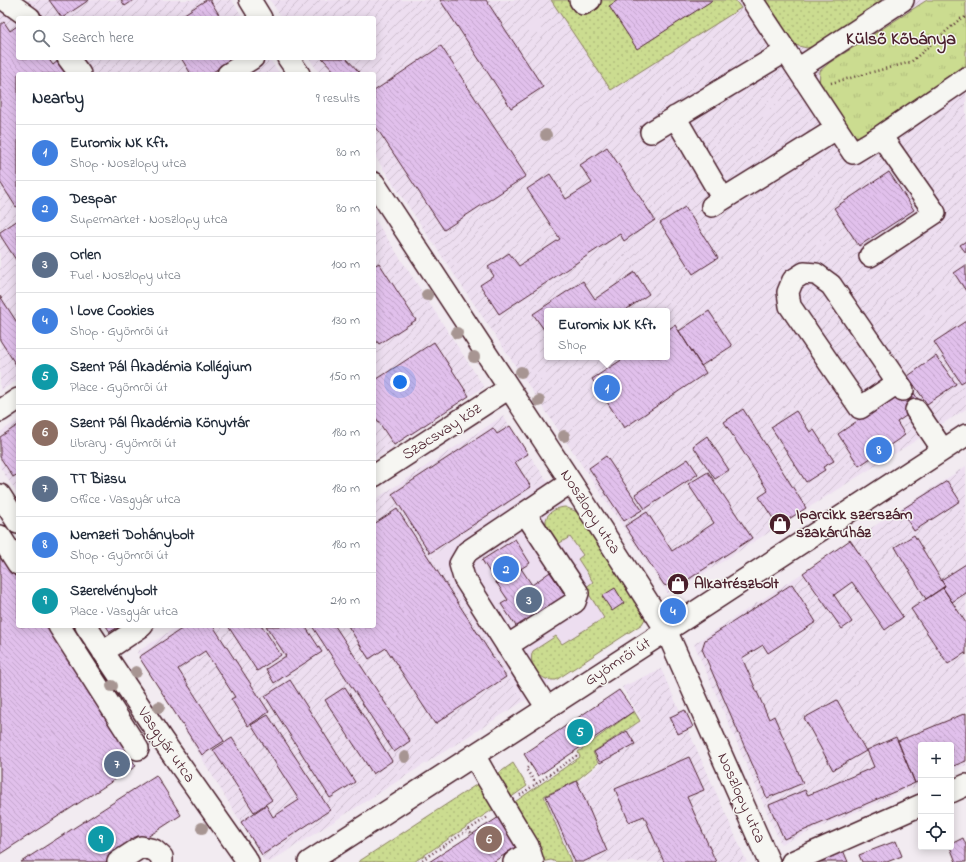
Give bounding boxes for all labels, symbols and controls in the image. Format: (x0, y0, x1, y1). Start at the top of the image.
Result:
search box (16, 16, 376, 60)
icon: search (30, 27, 52, 49)
text: Search here (62, 27, 134, 49)
district label: Külső Kőbánya (846, 27, 956, 54)
text: Nearby (32, 86, 84, 111)
text: 9 results (316, 89, 360, 108)
text: Euromix NK Kft. (70, 132, 168, 154)
text: 1 (43, 143, 47, 162)
text: 80 m (336, 143, 360, 162)
text: Shop · Noszlopy utca (70, 154, 186, 173)
text: Despar (70, 188, 116, 210)
text: 2 (42, 199, 48, 218)
text: 80 m (336, 199, 360, 218)
text: Supermarket · Noszlopy utca (70, 210, 228, 229)
text: Orlen (70, 244, 101, 266)
text: 3 (42, 255, 48, 274)
text: 100 m (331, 255, 360, 274)
text: Fuel · Noszlopy utca (70, 266, 181, 285)
text: I Love Cookies (70, 300, 154, 322)
popup (544, 308, 670, 360)
text: 4 (42, 311, 48, 330)
text: 130 m (332, 311, 360, 330)
text: Euromix NK Kft. (558, 314, 656, 336)
text: Shop · Gyömrői út (70, 322, 168, 341)
text: Shop (558, 336, 586, 355)
text: Szent Pál Akadémia Kollégium (70, 356, 252, 378)
text: 5 (41, 367, 49, 386)
text: 150 m (329, 367, 360, 386)
your location (390, 372, 410, 392)
pin: 1 (594, 373, 620, 403)
text: Place · Gyömrői út (70, 378, 168, 397)
street label: Szacsvay köz (397, 397, 487, 467)
text: Szent Pál Akadémia Könyvtár (70, 412, 250, 434)
text: 6 (42, 423, 48, 442)
text: 180 m (332, 423, 360, 442)
text: Library · Gyömrői út (70, 434, 176, 453)
pin: 8 (866, 435, 892, 465)
street label: Noszlopy utca (554, 465, 626, 559)
text: TT Bizsu (70, 468, 126, 490)
text: 7 (42, 479, 48, 498)
text: 180 m (332, 479, 360, 498)
text: Office · Vasgyár utca (70, 490, 181, 509)
place label: Iparcikk szerszám szakáruház (796, 503, 913, 545)
shop icon: Iparcikk szerszám szakáruház (767, 511, 793, 537)
text: Nemzeti Dohánybolt (70, 524, 195, 546)
text: 8 (43, 535, 47, 554)
text: 180 m (332, 535, 360, 554)
text: Shop · Gyömrői út (70, 546, 168, 565)
pin: 2 (493, 554, 519, 584)
shop icon: Alkatrészbolt (665, 571, 691, 597)
place label: Alkatrészbolt (694, 572, 780, 596)
text: Szerelvénybolt (70, 580, 158, 602)
pin: 3 (516, 585, 542, 615)
text: 9 (43, 591, 47, 610)
text: 210 m (330, 591, 360, 610)
pin: 4 (660, 596, 686, 626)
text: Place · Vasgyár utca (70, 602, 178, 621)
street label: Gyömrői út (580, 631, 656, 692)
street label: Vasgyár utca (130, 701, 201, 788)
pin: 5 (567, 717, 593, 747)
map controls (918, 742, 954, 850)
button: + (918, 742, 954, 778)
pin: 7 (104, 749, 130, 779)
street label: Noszlopy utca (710, 749, 772, 847)
button: − (918, 778, 954, 814)
button: locate (918, 814, 954, 850)
pin: 9 (88, 824, 114, 854)
pin: 6 (476, 824, 502, 854)

